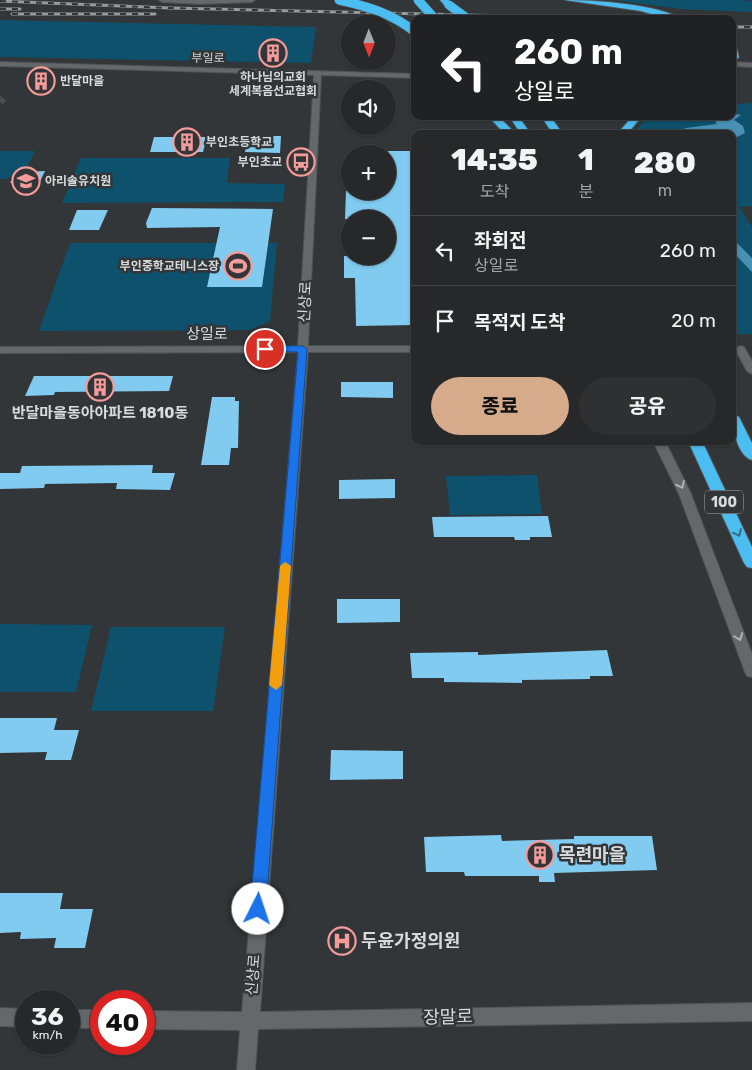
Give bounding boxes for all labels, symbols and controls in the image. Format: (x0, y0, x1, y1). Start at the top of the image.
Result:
north arrow (341, 15, 396, 70)
map controls (341, 15, 396, 265)
text: 260 m (514, 31, 623, 73)
icon: left (431, 35, 496, 100)
building icon: 하나님의교회 세계복음선교협회 (258, 38, 288, 68)
street label: 부일로 (191, 51, 225, 65)
building icon: 반달마을 (26, 66, 56, 96)
place label: 하나님의교회 세계복음선교협회 (229, 70, 317, 98)
place label: 반달마을 (60, 74, 104, 88)
text: 상일로 (514, 78, 575, 105)
button: sound (341, 80, 396, 135)
building icon: 부인초등학교 (172, 127, 202, 157)
place label: 부인초등학교 (206, 135, 272, 149)
text: 14:35 (451, 142, 538, 178)
text: 1 (578, 142, 594, 178)
button: + (341, 145, 396, 200)
text: 280 (634, 145, 696, 181)
bus stop icon: 부인초교 (286, 147, 316, 177)
place label: 부인초교 (238, 155, 282, 169)
school or university icon: 아리솔유치원 (11, 166, 41, 196)
place label: 아리솔유치원 (45, 174, 111, 188)
text: m (658, 181, 672, 200)
text: 도착 (480, 182, 509, 201)
text: 분 (578, 182, 593, 201)
button: − (341, 210, 396, 265)
text: 좌회전 (474, 229, 526, 252)
icon: left (431, 237, 459, 265)
text: 260 m (660, 239, 716, 262)
sports icon: 부인중학교테니스장 (223, 251, 253, 281)
text: 상일로 (474, 256, 518, 275)
place label: 부인중학교테니스장 (120, 259, 219, 273)
street label: 신상로 (295, 281, 315, 323)
icon: arrive (431, 307, 459, 335)
text: 20 m (671, 309, 716, 332)
text: 목적지 도착 (474, 311, 565, 334)
street label: 상일로 (186, 325, 228, 343)
pin (244, 328, 286, 370)
icon: arrive (251, 335, 279, 363)
building icon: 반달마을동아아파트 1810동 (85, 372, 115, 402)
button: 종료 (431, 377, 569, 435)
button: 공유 (579, 377, 716, 435)
place label: 반달마을동아아파트 1810동 (12, 404, 188, 422)
one-way arrow (674, 480, 685, 489)
road number: 100 (705, 491, 743, 514)
one-way arrow (732, 528, 742, 537)
one-way arrow (733, 632, 743, 641)
building icon: 목련마을 (525, 840, 555, 870)
place label: 목련마을 (559, 844, 625, 866)
position arrow (231, 882, 283, 934)
hospital icon: 두윤가정의원 (327, 926, 357, 956)
place label: 두윤가정의원 (361, 930, 460, 952)
street label: 신상로 (242, 954, 264, 996)
speed limit sign: 40 (90, 990, 155, 1055)
text: 36 (31, 1002, 64, 1031)
street label: 장말로 (423, 1006, 473, 1028)
text: km/h (33, 1028, 62, 1042)

